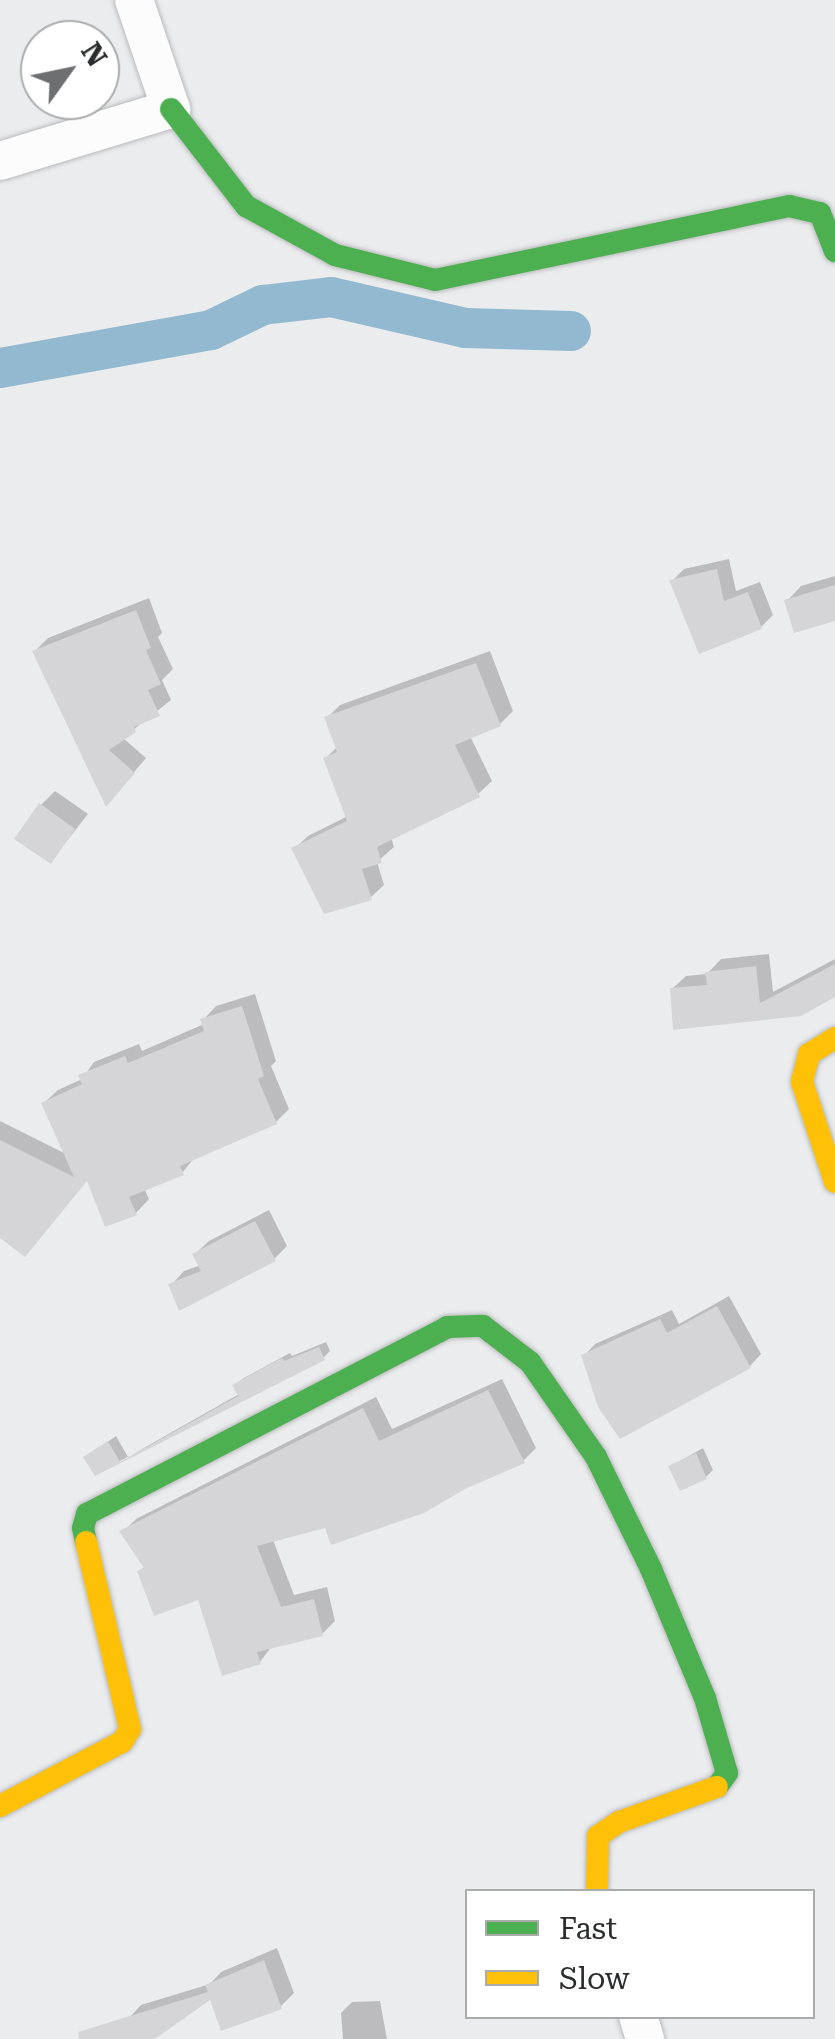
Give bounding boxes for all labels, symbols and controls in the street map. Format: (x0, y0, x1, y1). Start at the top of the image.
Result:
north arrow (20, 20, 120, 120)
text: N (74, 36, 114, 73)
legend (465, 1889, 815, 2019)
text: Fast (559, 1911, 617, 1946)
text: Slow (559, 1961, 630, 1996)

